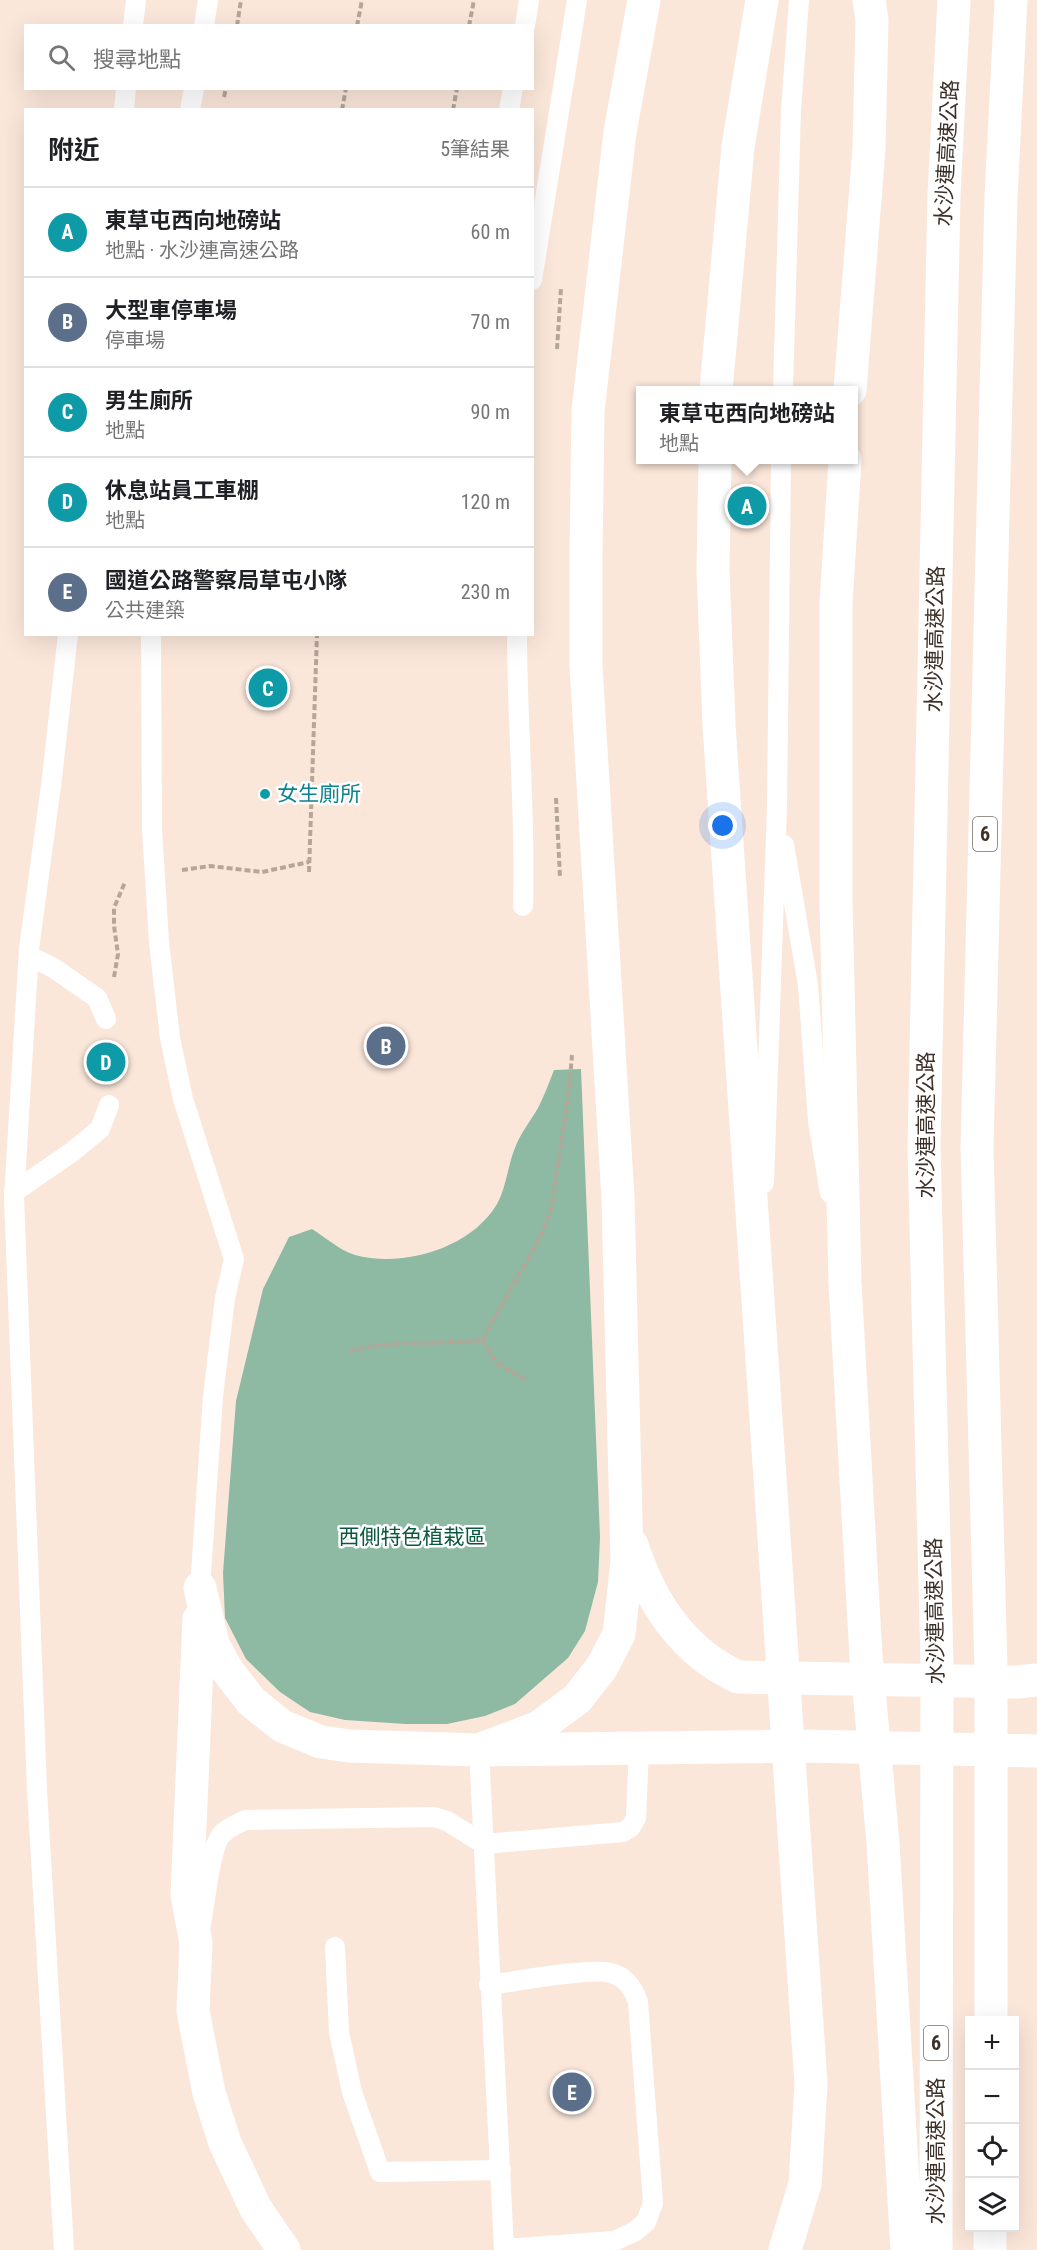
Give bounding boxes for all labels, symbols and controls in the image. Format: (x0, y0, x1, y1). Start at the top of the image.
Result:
search box (24, 24, 534, 90)
icon: search (45, 41, 78, 74)
text: 搜尋地點 (93, 47, 181, 72)
street label: 水沙連高速公路 (931, 79, 963, 227)
text: 附近 (48, 135, 100, 165)
text: 5筆結果 (440, 137, 510, 161)
text: 東草屯西向地磅站 (105, 208, 281, 233)
text: A (62, 220, 73, 244)
text: 60 m (471, 220, 510, 244)
text: 地點 · 水沙連高速公路 (105, 238, 299, 262)
text: 大型車停車場 (105, 298, 237, 323)
text: B (62, 310, 73, 334)
text: 70 m (471, 310, 510, 334)
text: 停車場 (105, 328, 165, 352)
popup (636, 386, 858, 464)
text: 男生廁所 (105, 388, 193, 413)
text: C (62, 400, 73, 424)
text: 90 m (471, 400, 510, 424)
text: 東草屯西向地磅站 (659, 401, 835, 426)
text: 地點 (105, 418, 145, 442)
text: 地點 (659, 431, 699, 455)
text: 休息站員工車棚 (105, 478, 259, 503)
pin: A (728, 484, 766, 528)
text: D (62, 490, 73, 514)
text: 120 m (461, 490, 510, 514)
text: 地點 (105, 508, 145, 532)
street label: 水沙連高速公路 (922, 565, 948, 713)
text: 國道公路警察局草屯小隊 (105, 568, 347, 593)
text: E (63, 580, 72, 604)
text: 230 m (461, 580, 510, 604)
text: 公共建築 (105, 598, 185, 622)
pin: C (248, 666, 288, 710)
place label: 女生廁所 (277, 782, 361, 806)
marker: 女生廁所 (258, 787, 272, 801)
your location (708, 811, 737, 840)
road number: 6 (973, 817, 997, 851)
pin: B (366, 1024, 406, 1068)
pin: D (86, 1040, 126, 1084)
street label: 水沙連高速公路 (914, 1052, 938, 1199)
park label: 西側特色植栽區 (339, 1525, 486, 1549)
street label: 水沙連高速公路 (922, 1537, 948, 1685)
map controls (965, 2016, 1019, 2232)
button: + (965, 2016, 1019, 2070)
road number: 6 (924, 2026, 948, 2060)
pin: E (552, 2070, 592, 2114)
button: − (965, 2070, 1019, 2124)
street label: 水沙連高速公路 (924, 2078, 948, 2225)
button: locate (965, 2124, 1019, 2178)
button: layers (965, 2178, 1019, 2232)

